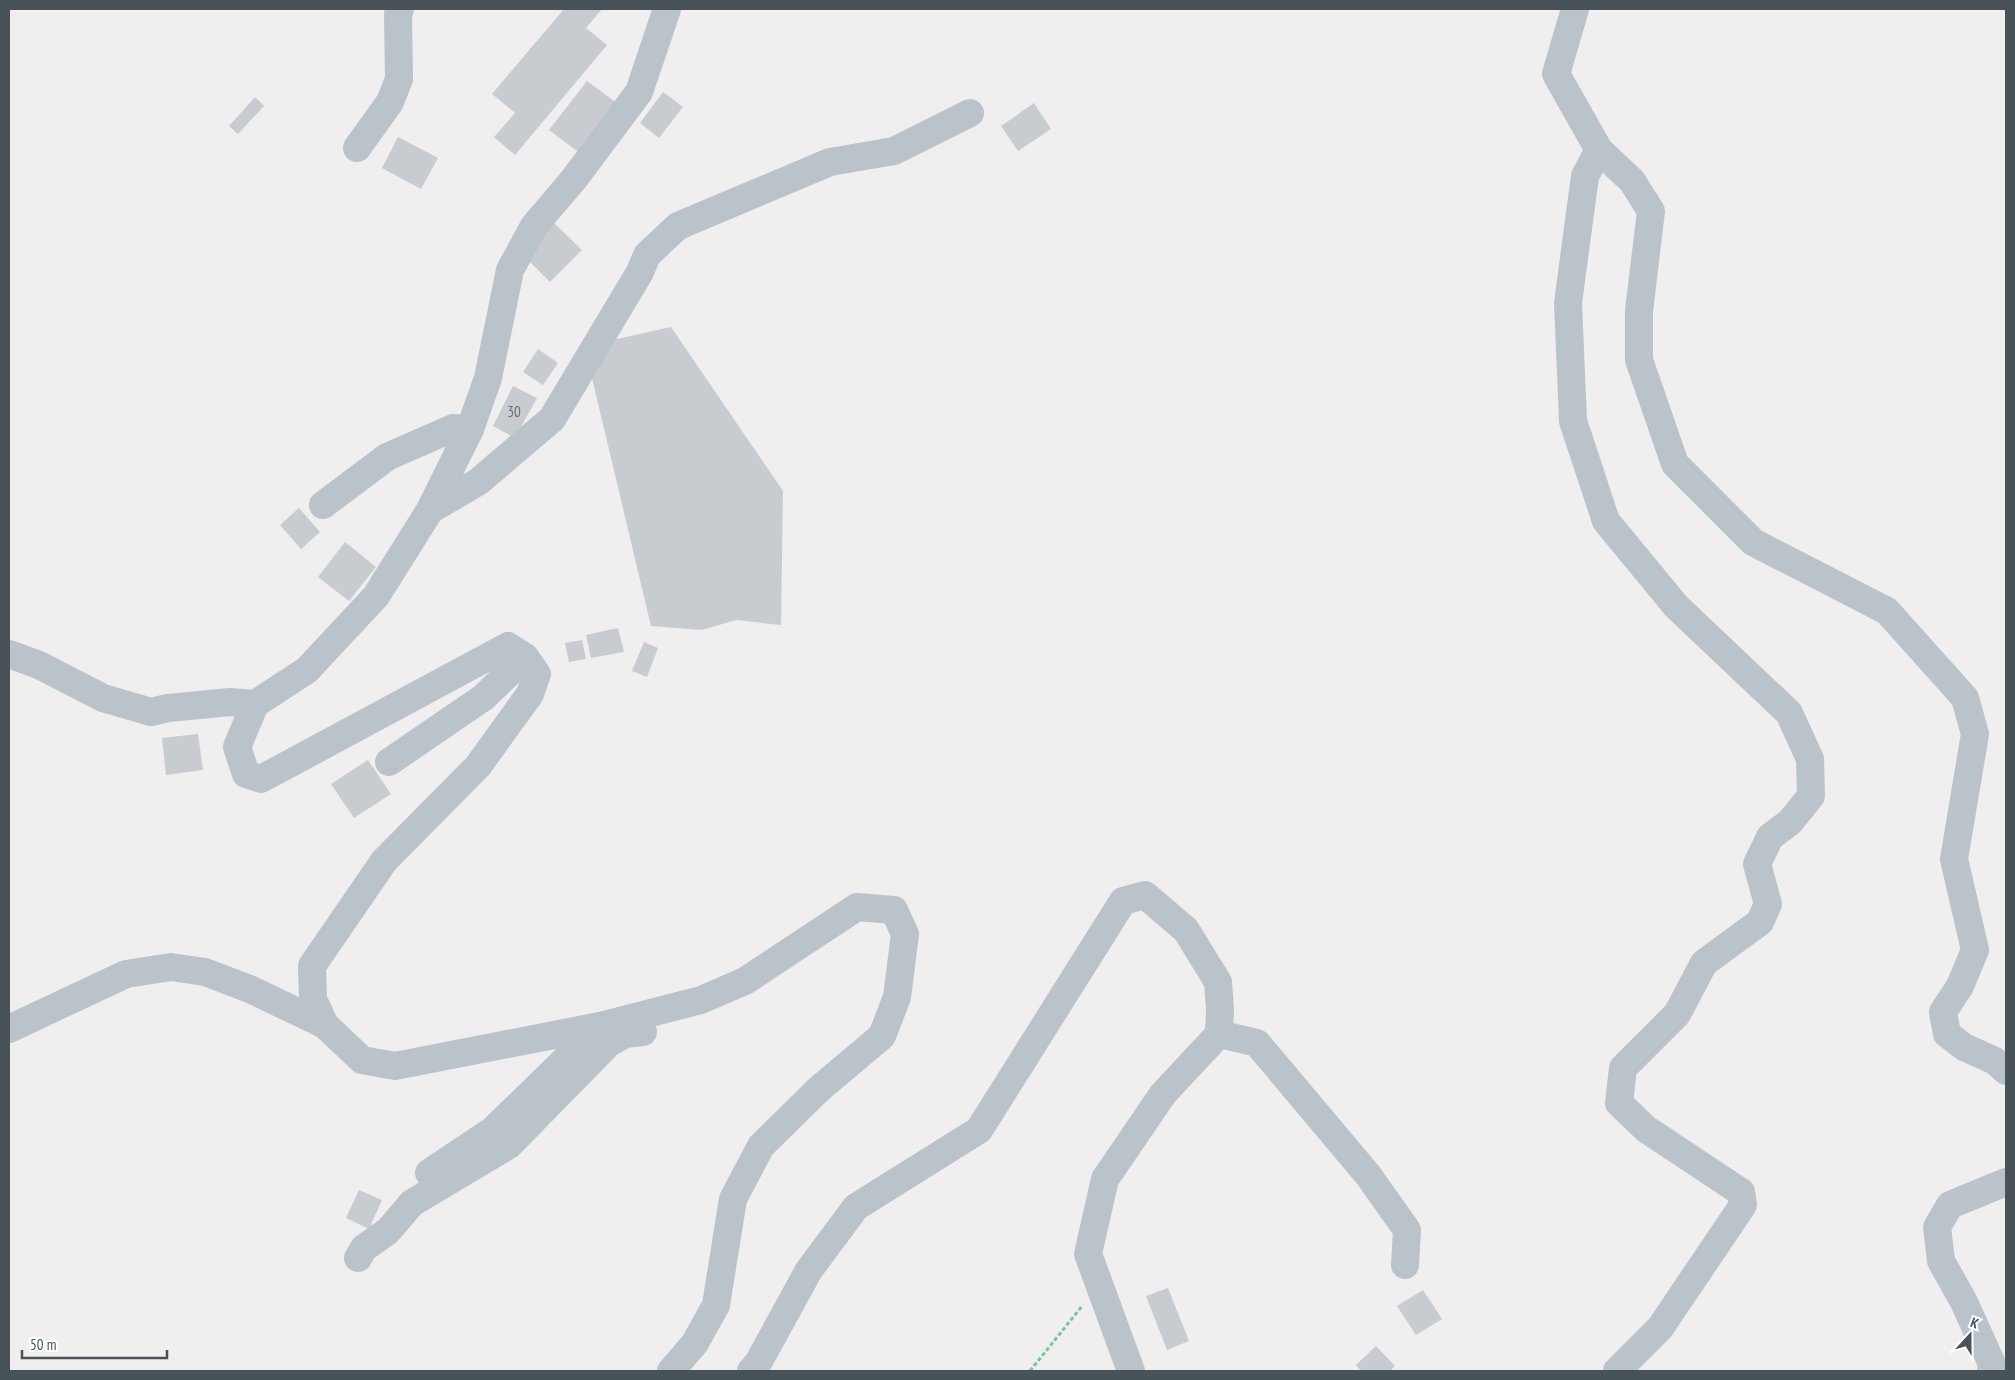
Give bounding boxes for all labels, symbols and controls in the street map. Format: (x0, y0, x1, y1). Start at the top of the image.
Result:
house number: 30 (507, 402, 521, 421)
north arrow (1945, 1310, 1995, 1360)
text: K (1968, 1313, 1982, 1333)
scale bar (22, 1328, 168, 1360)
text: 50 m (30, 1335, 56, 1354)

